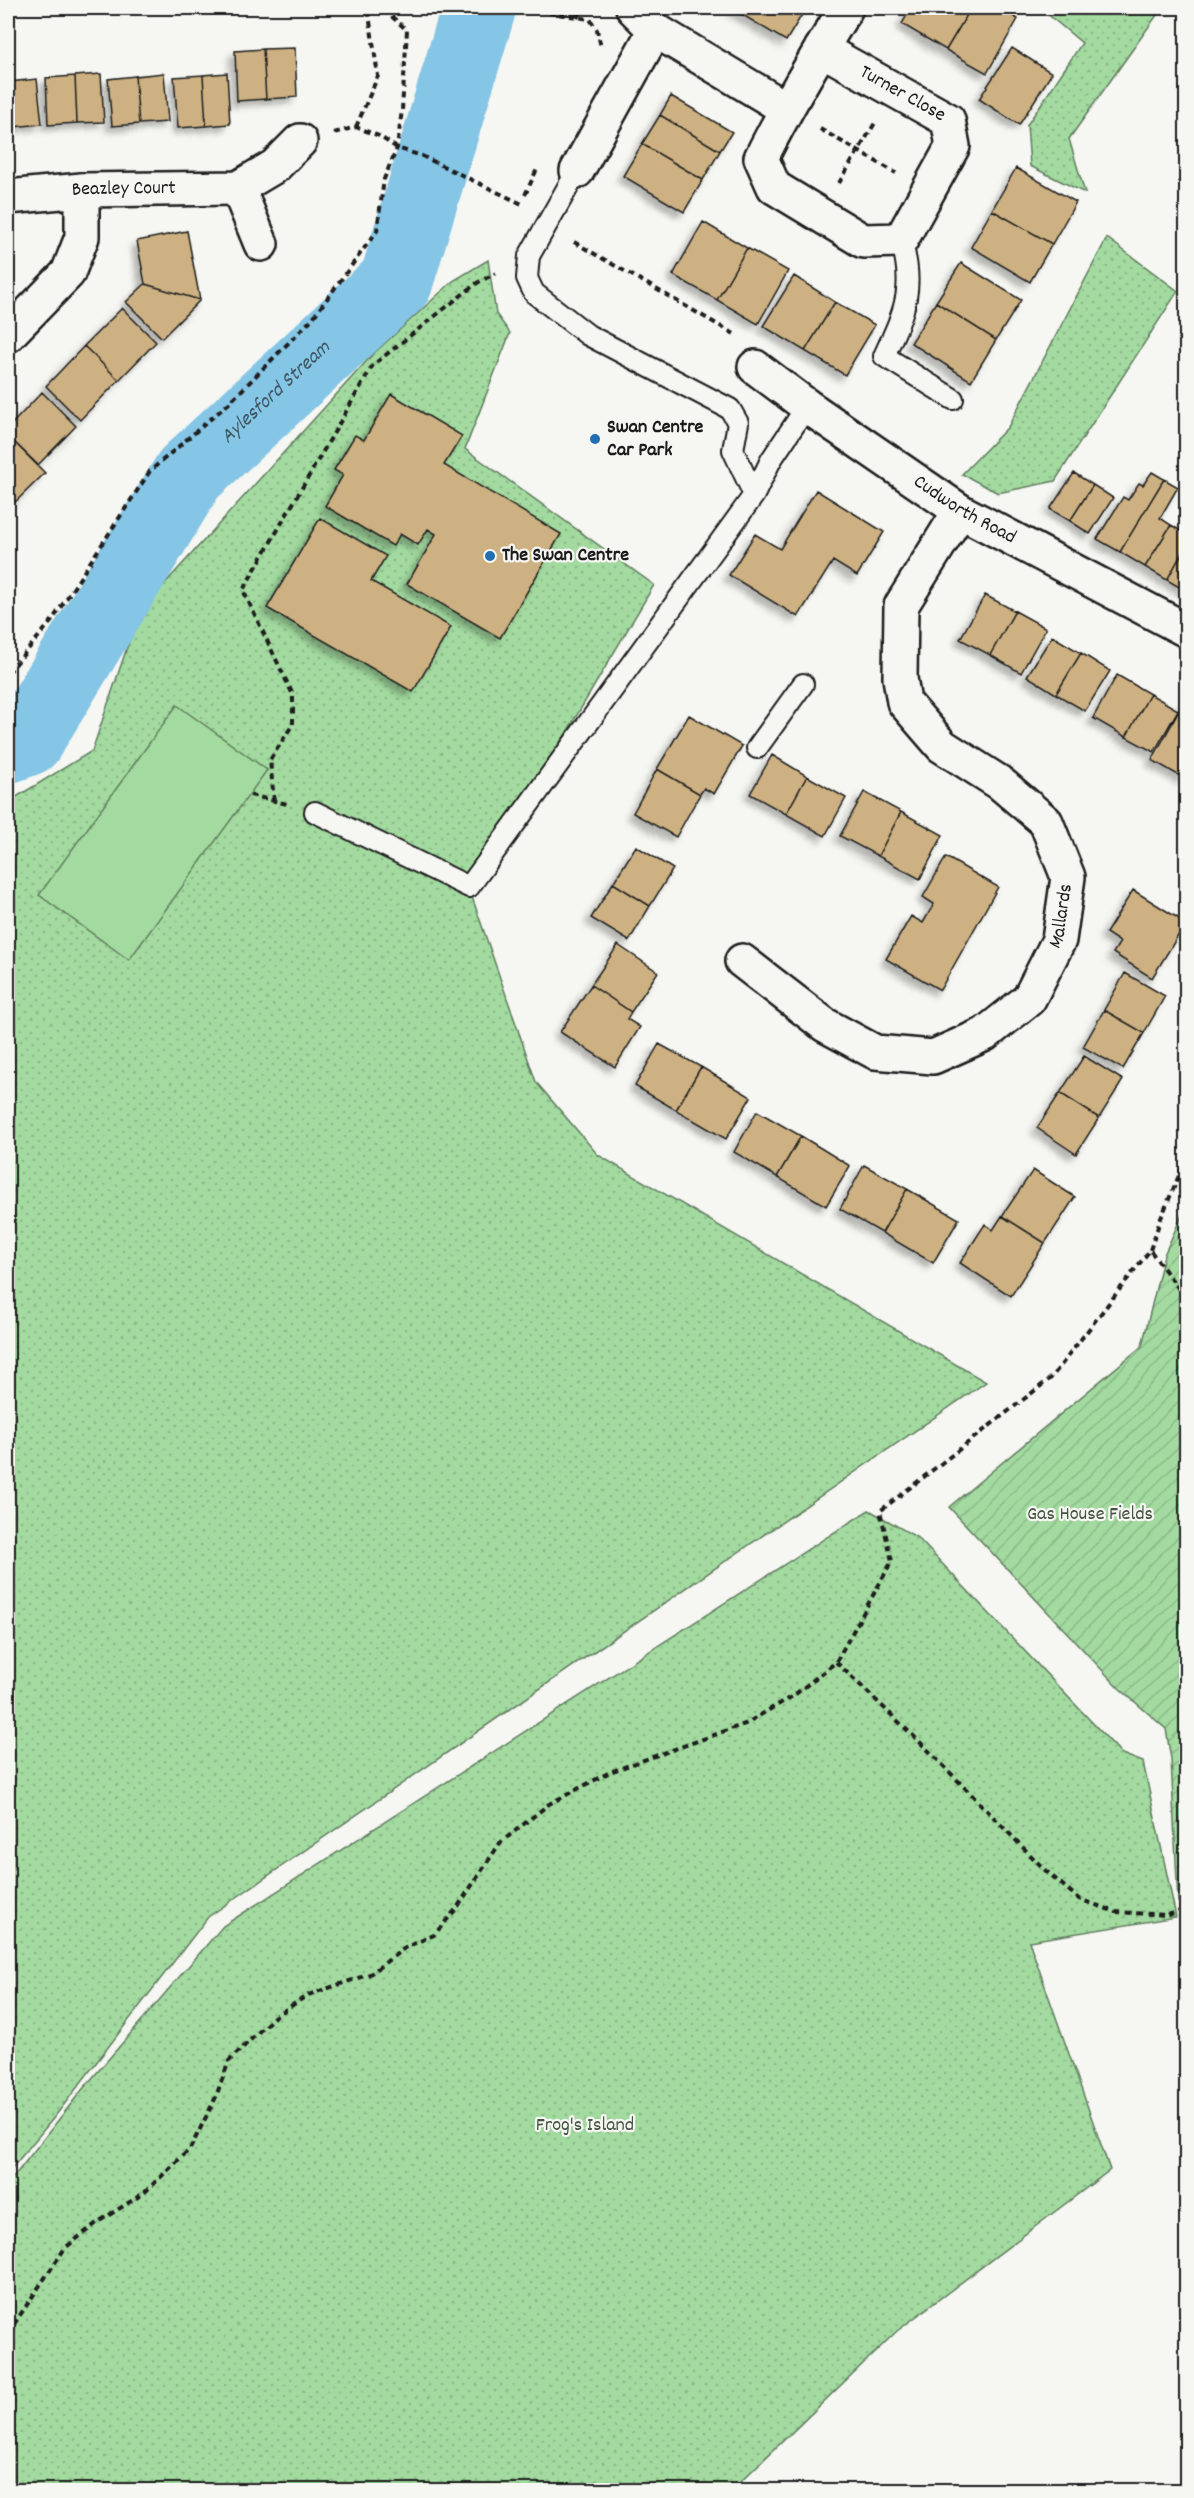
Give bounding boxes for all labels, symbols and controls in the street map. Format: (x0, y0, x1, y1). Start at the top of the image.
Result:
street label: Turner Close (854, 59, 951, 130)
street label: Beazley Court (70, 175, 176, 205)
water label: Aylesford Stream (215, 334, 339, 452)
place label: Swan Centre Car Park (607, 414, 704, 465)
marker: Swan Centre Car Park (588, 432, 602, 446)
street label: Cudworth Road (907, 469, 1021, 552)
place label: The Swan Centre (502, 542, 629, 570)
marker: The Swan Centre (483, 549, 497, 563)
street label: Mallards (1043, 882, 1081, 954)
park label: Gas House Fields (1027, 1501, 1153, 1529)
park label: Frog's Island (536, 2112, 634, 2140)

